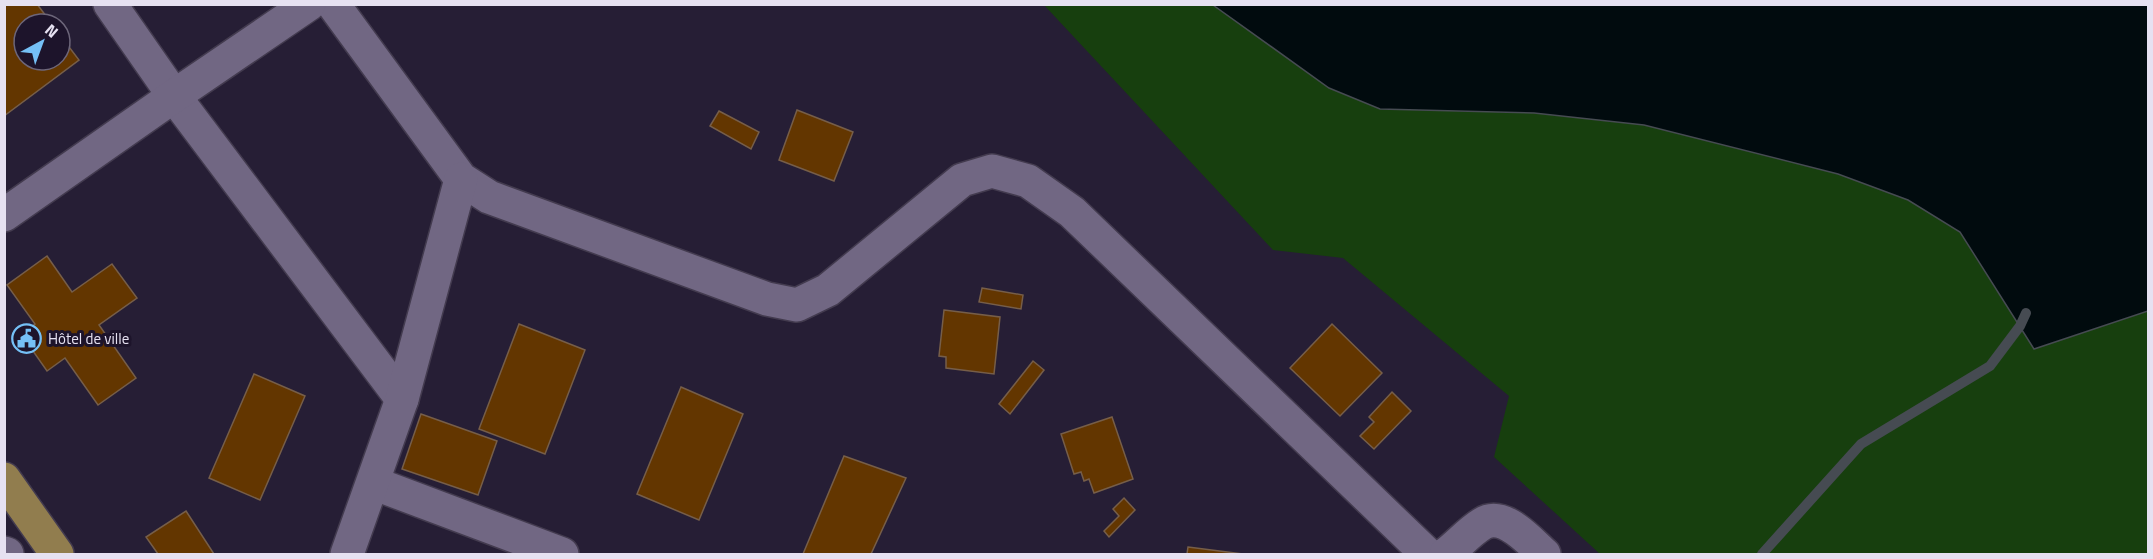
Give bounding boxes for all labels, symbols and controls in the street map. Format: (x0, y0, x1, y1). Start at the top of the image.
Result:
north arrow (12, 12, 72, 72)
text: N (40, 18, 64, 43)
public building icon: Hôtel de ville (11, 323, 43, 355)
place label: Hôtel de ville (48, 327, 129, 350)

